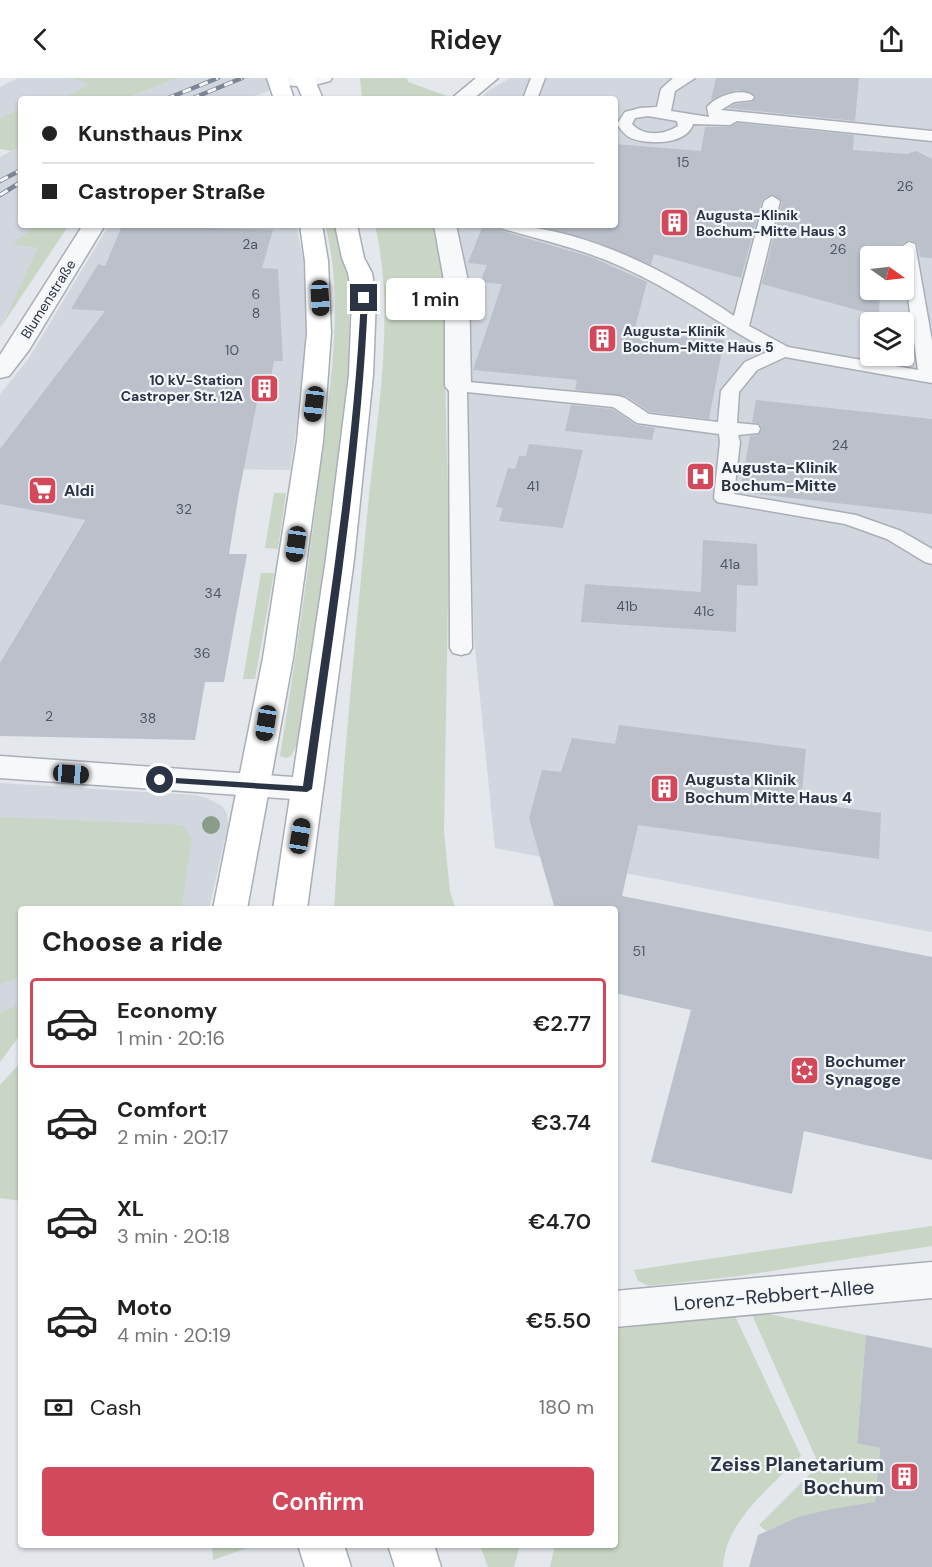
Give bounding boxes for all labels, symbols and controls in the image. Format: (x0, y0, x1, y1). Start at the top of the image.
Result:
text: Ridey (430, 22, 502, 57)
icon: back (24, 23, 57, 56)
icon: share (875, 23, 908, 56)
text: Kunsthaus Pinx (78, 119, 243, 148)
house number: 15 (677, 153, 689, 171)
text: Castroper Straße (78, 177, 266, 206)
house number: 26 (897, 177, 913, 195)
place label: Augusta-Klinik Bochum-Mitte Haus 3 (696, 206, 846, 240)
building icon: Augusta-Klinik Bochum-Mitte Haus 3 (659, 207, 691, 239)
house number: 2a (242, 235, 258, 253)
house number: 26 (830, 240, 846, 258)
north arrow (860, 246, 914, 300)
map controls (860, 246, 914, 366)
street label: Blumenstraße (17, 256, 80, 342)
callout: 1 min (385, 277, 484, 319)
car (310, 280, 330, 316)
route end (350, 284, 377, 311)
house number: 6 (252, 285, 260, 303)
text: 1 min (412, 286, 459, 312)
house number: 8 (252, 304, 260, 322)
button: layers (860, 312, 914, 366)
place label: Augusta-Klinik Bochum-Mitte Haus 5 (623, 322, 774, 356)
building icon: Augusta-Klinik Bochum-Mitte Haus 5 (586, 323, 618, 355)
house number: 10 (225, 341, 239, 359)
place label: 10 kV-Station Castroper Str. 12A (121, 371, 243, 405)
building icon: 10 kV-Station Castroper Str. 12A (248, 372, 280, 404)
car (303, 385, 325, 423)
house number: 24 (832, 436, 849, 454)
place label: Augusta-Klinik Bochum-Mitte (721, 457, 839, 496)
hospital icon: Augusta-Klinik Bochum-Mitte (684, 460, 716, 492)
supermarket icon: Aldi (27, 474, 59, 506)
house number: 41 (527, 477, 539, 495)
place label: Aldi (64, 480, 94, 501)
house number: 32 (176, 500, 192, 518)
car (285, 525, 307, 563)
house number: 41a (720, 555, 740, 573)
house number: 34 (205, 584, 222, 602)
house number: 41b (616, 597, 638, 615)
house number: 41c (694, 602, 714, 620)
house number: 36 (193, 644, 211, 662)
car (254, 704, 278, 742)
house number: 2 (45, 707, 53, 725)
house number: 38 (140, 709, 156, 727)
car (52, 764, 90, 784)
route start (146, 766, 173, 793)
place label: Augusta Klinik Bochum Mitte Haus 4 (685, 769, 852, 808)
building icon: Augusta Klinik Bochum Mitte Haus 4 (648, 772, 680, 804)
car (288, 817, 312, 855)
text: Choose a ride (42, 924, 223, 959)
house number: 51 (633, 942, 645, 960)
icon: car (45, 996, 99, 1050)
text: Economy (117, 996, 217, 1025)
text: €2.77 (533, 1009, 591, 1038)
text: 1 min · 20:16 (117, 1025, 225, 1051)
place label: Bochumer Synagoge (825, 1051, 906, 1090)
synagogue icon: Bochumer Synagoge (788, 1054, 820, 1086)
icon: car (45, 1095, 99, 1149)
text: Comfort (117, 1095, 207, 1124)
text: €3.74 (531, 1108, 591, 1137)
text: 2 min · 20:17 (117, 1124, 229, 1150)
icon: car (45, 1194, 99, 1248)
text: XL (117, 1194, 144, 1223)
text: €4.70 (528, 1207, 591, 1236)
text: 3 min · 20:18 (117, 1223, 230, 1249)
street label: Lorenz-Rebbert-Allee (673, 1273, 875, 1317)
icon: car (45, 1293, 99, 1347)
text: Moto (117, 1293, 172, 1322)
text: €5.50 (526, 1306, 591, 1335)
text: 4 min · 20:19 (117, 1322, 231, 1348)
icon: cash (42, 1391, 75, 1424)
text: Cash (90, 1393, 141, 1422)
text: 180 m (539, 1394, 594, 1420)
place label: Zeiss Planetarium Bochum (710, 1451, 884, 1500)
building icon: Zeiss Planetarium Bochum (889, 1460, 921, 1492)
button: Confirm (42, 1467, 594, 1536)

